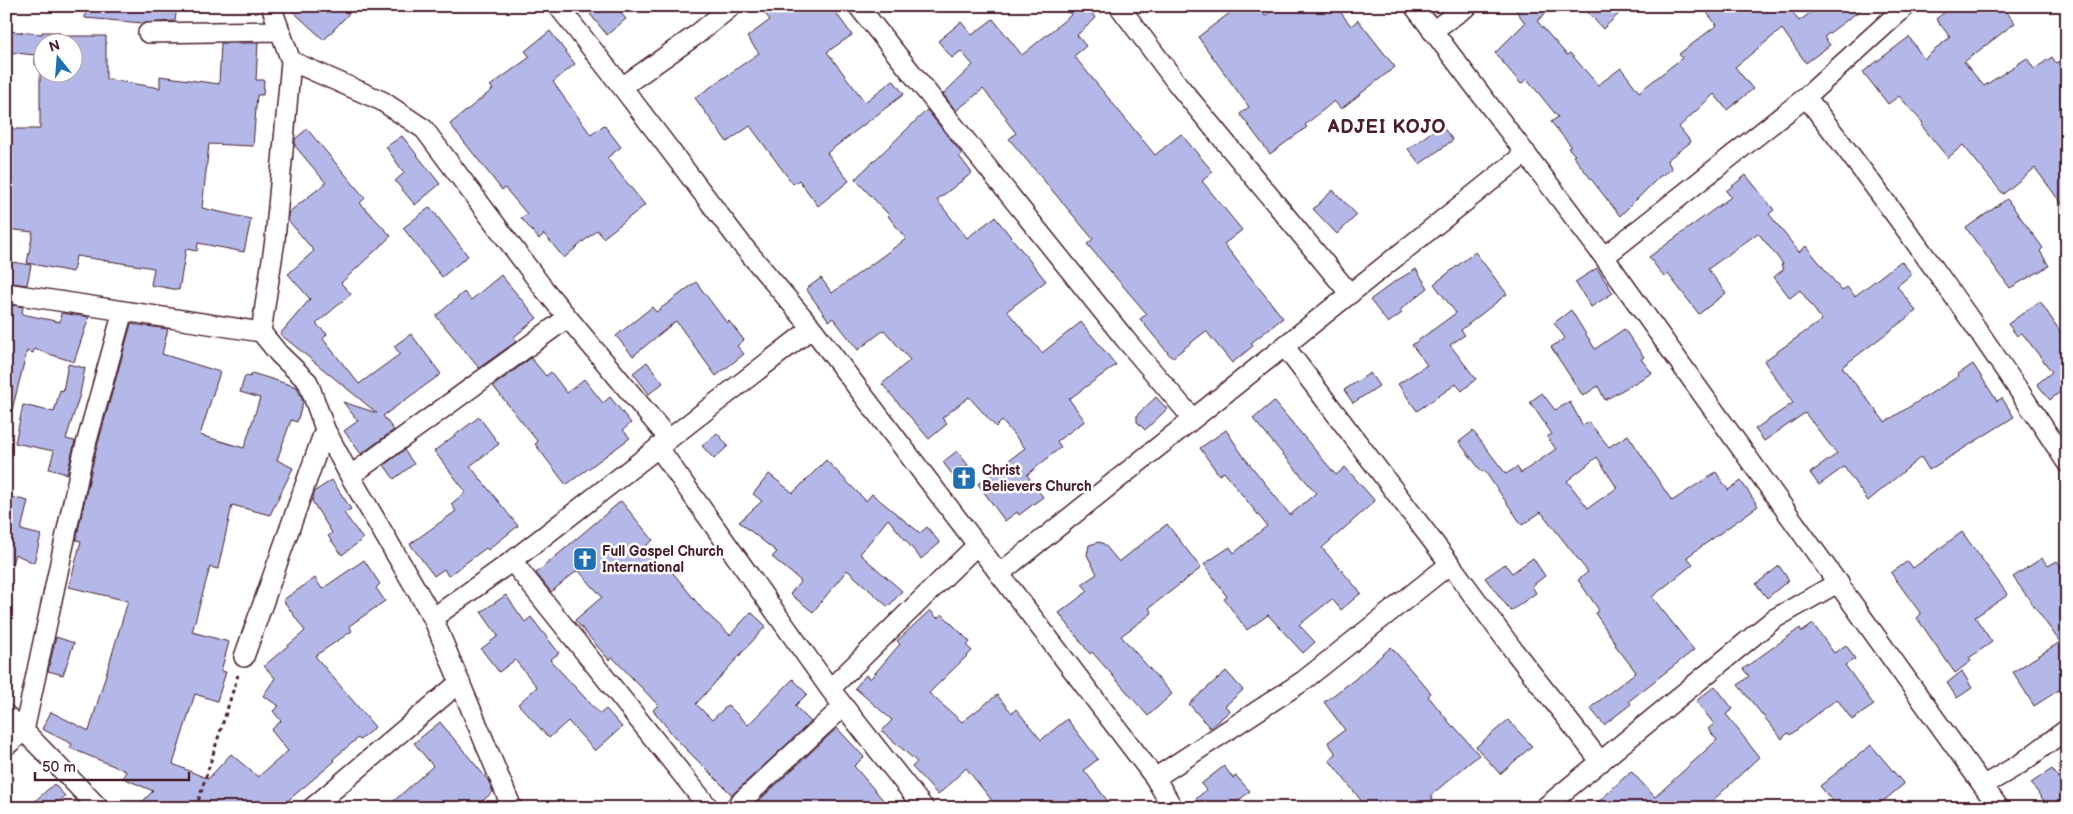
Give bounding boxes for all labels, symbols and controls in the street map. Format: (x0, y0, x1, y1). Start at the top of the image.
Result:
north arrow (32, 32, 82, 82)
text: N (47, 36, 62, 56)
district label: ADJEI KOJO (1327, 116, 1446, 139)
place label: Christ Believers Church (982, 462, 1092, 495)
church icon: Christ Believers Church (951, 465, 977, 491)
place label: Full Gospel Church International (602, 543, 724, 576)
church icon: Full Gospel Church International (572, 546, 598, 572)
scale bar (35, 749, 189, 781)
text: 50 m (42, 758, 76, 777)

